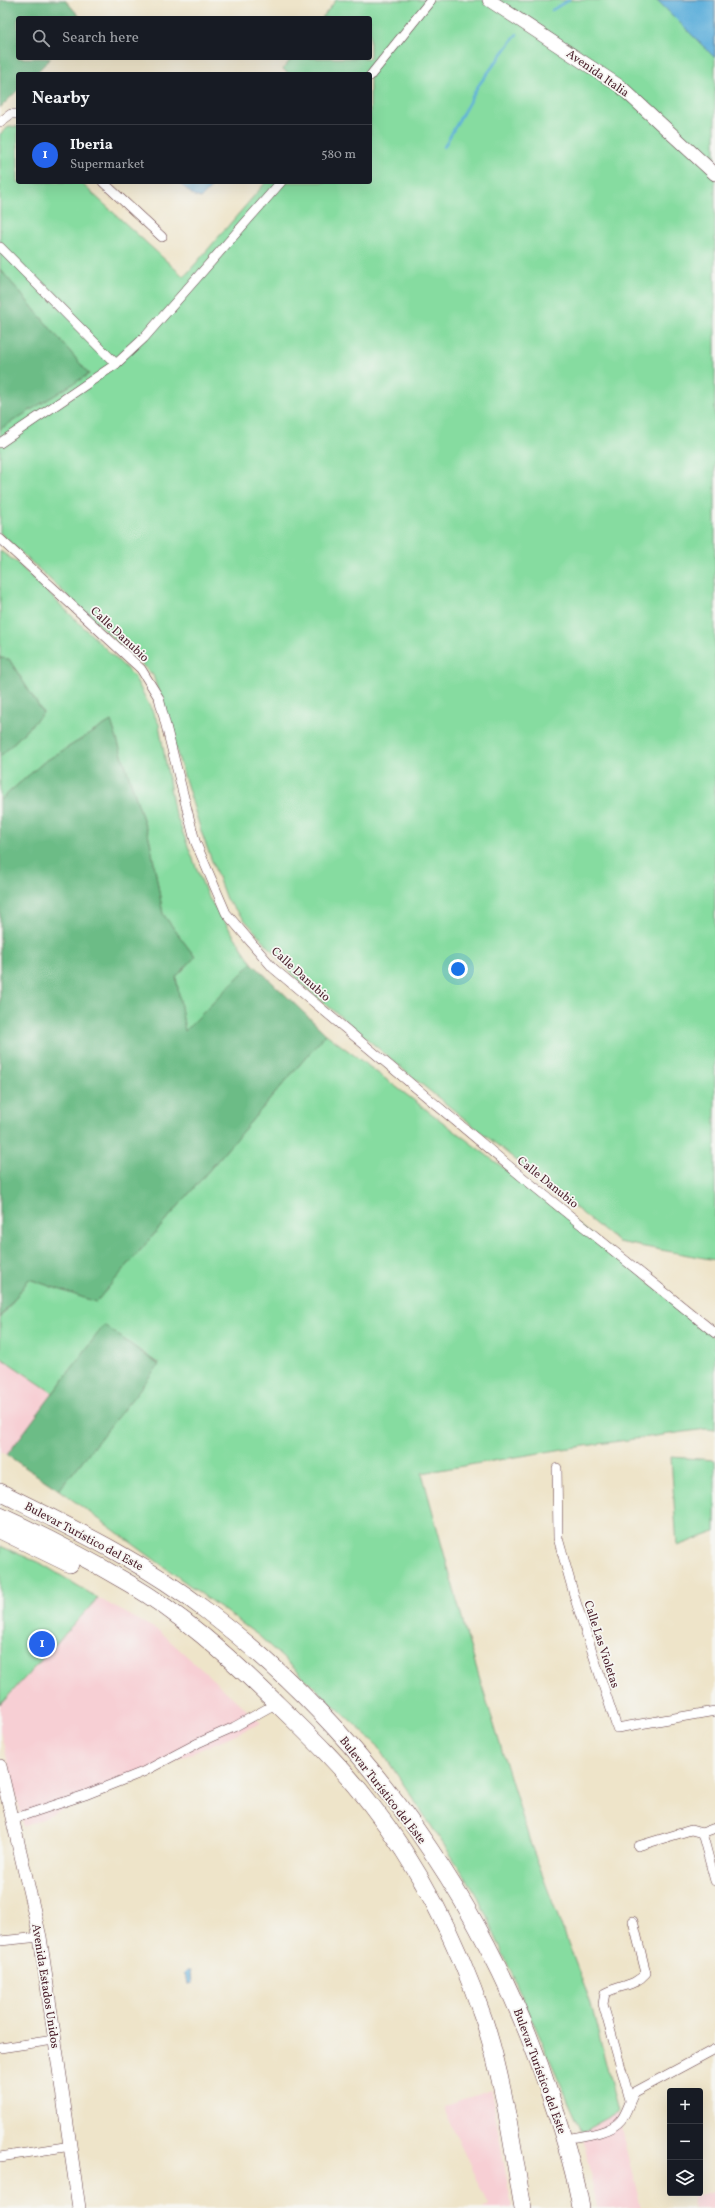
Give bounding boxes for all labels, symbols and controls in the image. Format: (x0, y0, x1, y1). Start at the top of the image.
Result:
search box (16, 16, 372, 60)
icon: search (30, 27, 52, 49)
text: Search here (62, 28, 139, 49)
street label: Avenida Italia (563, 46, 632, 101)
text: Nearby (32, 87, 90, 110)
text: Iberia (70, 135, 113, 156)
text: 1 (42, 146, 48, 164)
text: 580 m (321, 146, 356, 164)
text: Supermarket (70, 156, 145, 174)
street label: Calle Danubio (87, 604, 152, 666)
street label: Calle Danubio (267, 944, 333, 1006)
your location (448, 959, 468, 979)
street label: Calle Danubio (513, 1153, 581, 1212)
street label: Bulevar Turístico del Este (21, 1499, 146, 1575)
street label: Calle Las Violetas (579, 1599, 623, 1690)
pin: 1 (29, 1629, 55, 1659)
street label: Bulevar Turístico del Este (335, 1734, 429, 1848)
street label: Avenida Estados Unidos (27, 1923, 63, 2050)
street label: Bulevar Turístico del Este (509, 2006, 569, 2137)
map controls (667, 2088, 703, 2196)
button: + (667, 2088, 703, 2124)
button: − (667, 2124, 703, 2160)
button: layers (667, 2160, 703, 2196)

